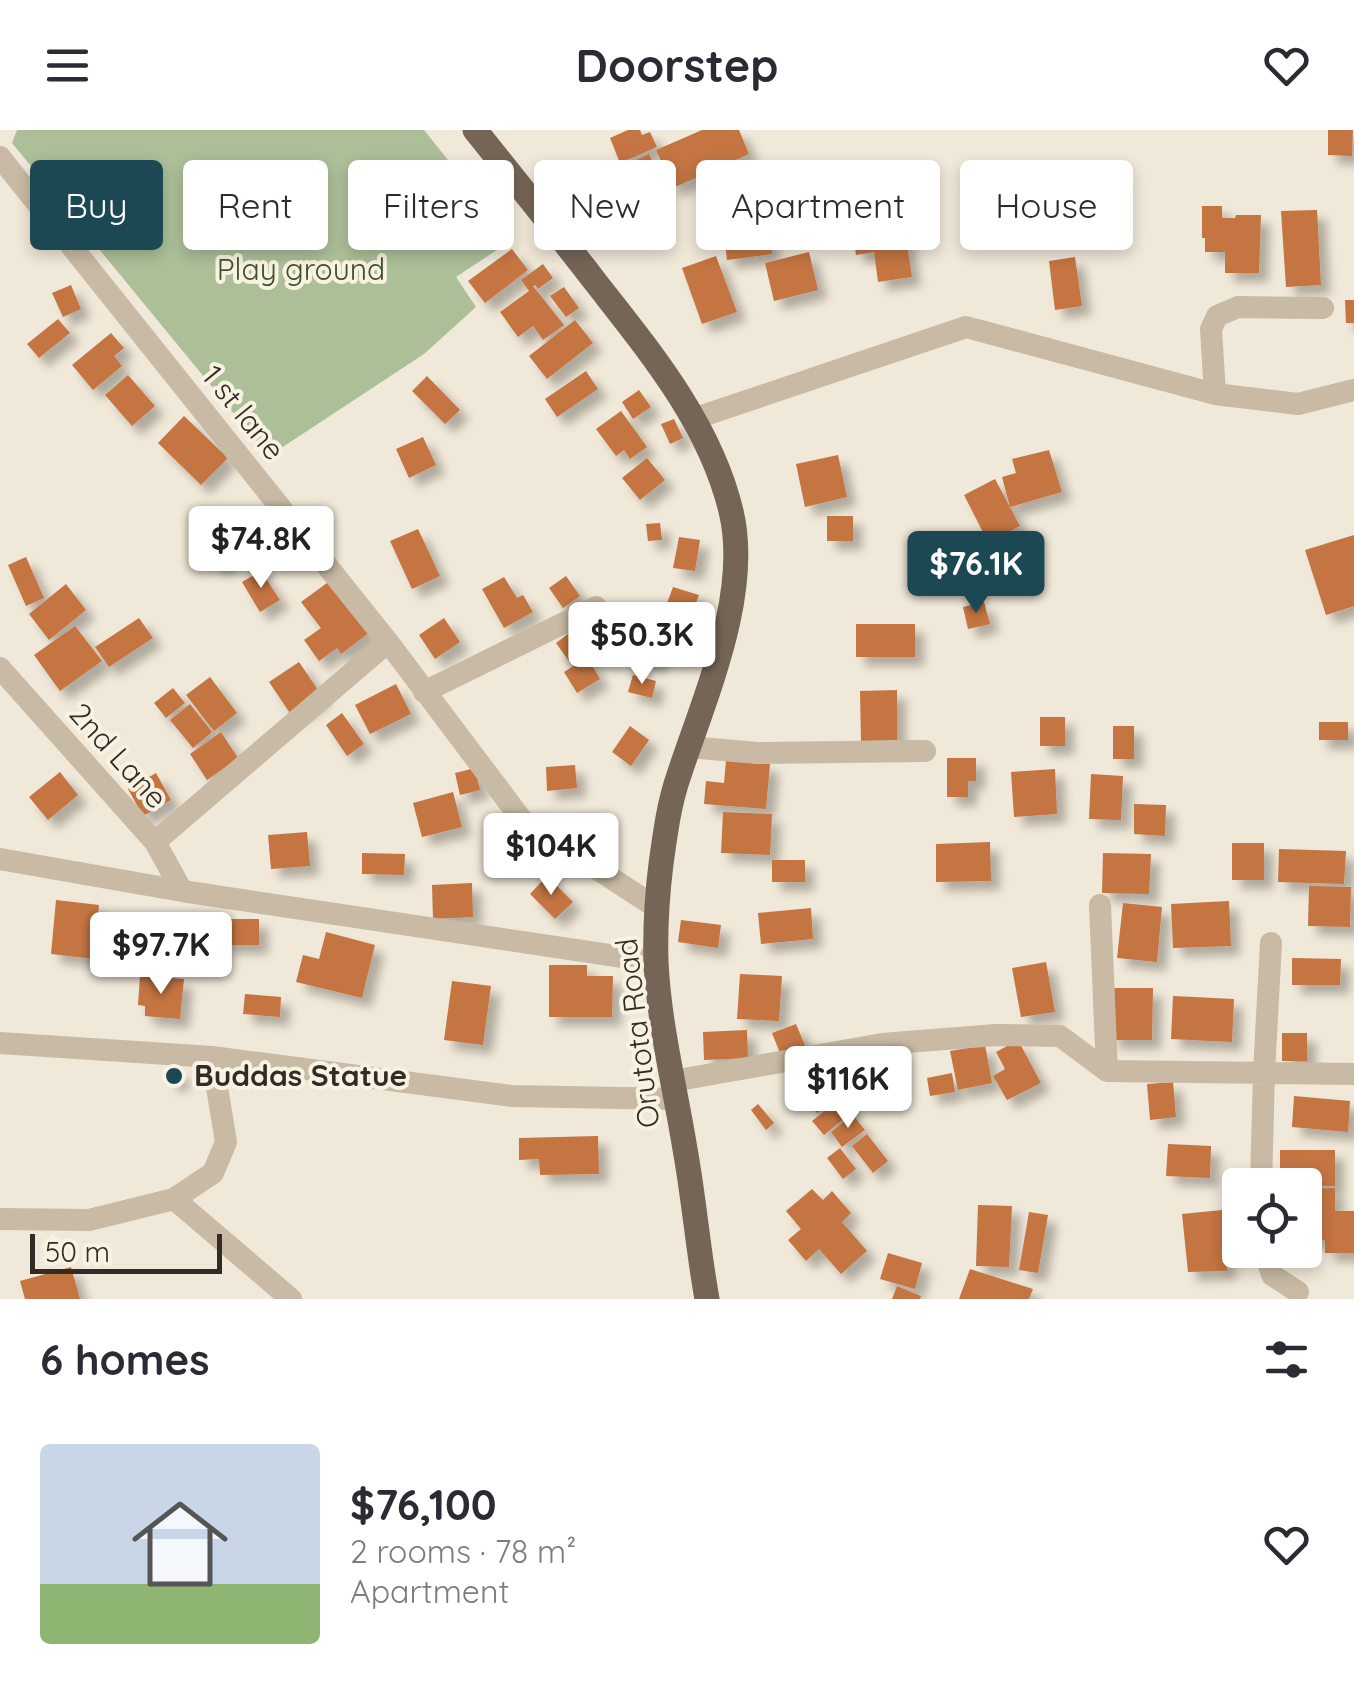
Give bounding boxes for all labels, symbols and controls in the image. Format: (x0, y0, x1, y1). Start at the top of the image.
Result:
text: Doorstep (576, 37, 778, 93)
icon: menu (40, 38, 95, 93)
icon: heart (1259, 38, 1314, 93)
chip: Buy (30, 160, 163, 250)
chip: Rent (183, 160, 328, 250)
chip: Filters (348, 160, 514, 250)
chip: New (534, 160, 676, 250)
chip: Apartment (696, 160, 940, 250)
chip: House (960, 160, 1133, 250)
park label: Play ground (217, 250, 385, 288)
street label: 1 st lane (194, 357, 293, 467)
pin: $74.8K (180, 506, 342, 591)
text: $74.8K (211, 518, 311, 558)
pin: $76.1K (895, 531, 1057, 616)
text: $76.1K (929, 543, 1023, 583)
pin: $50.3K (561, 602, 723, 687)
text: $50.3K (590, 614, 694, 654)
street label: 2nd Lane (62, 695, 176, 816)
pin: $104K (481, 813, 621, 898)
text: $104K (506, 825, 596, 865)
pin: $97.7K (80, 912, 242, 997)
text: $97.7K (112, 924, 210, 964)
street label: Orutota Road (607, 936, 667, 1130)
pin: $116K (778, 1046, 918, 1131)
place label: Buddas Statue (194, 1056, 407, 1094)
text: $116K (807, 1058, 889, 1098)
marker: Buddas Statue (163, 1065, 185, 1087)
map controls (1222, 1168, 1322, 1268)
button: locate (1222, 1168, 1322, 1268)
scale bar (30, 1229, 222, 1274)
text: 50 m (45, 1234, 110, 1269)
icon: filters (1259, 1332, 1314, 1387)
text: 6 homes (40, 1333, 210, 1386)
text: $76,100 (350, 1478, 497, 1531)
icon: home (120, 1484, 240, 1604)
icon: heart (1259, 1517, 1314, 1572)
text: 2 rooms · 78 m² (350, 1531, 576, 1571)
text: Apartment (350, 1571, 509, 1611)

